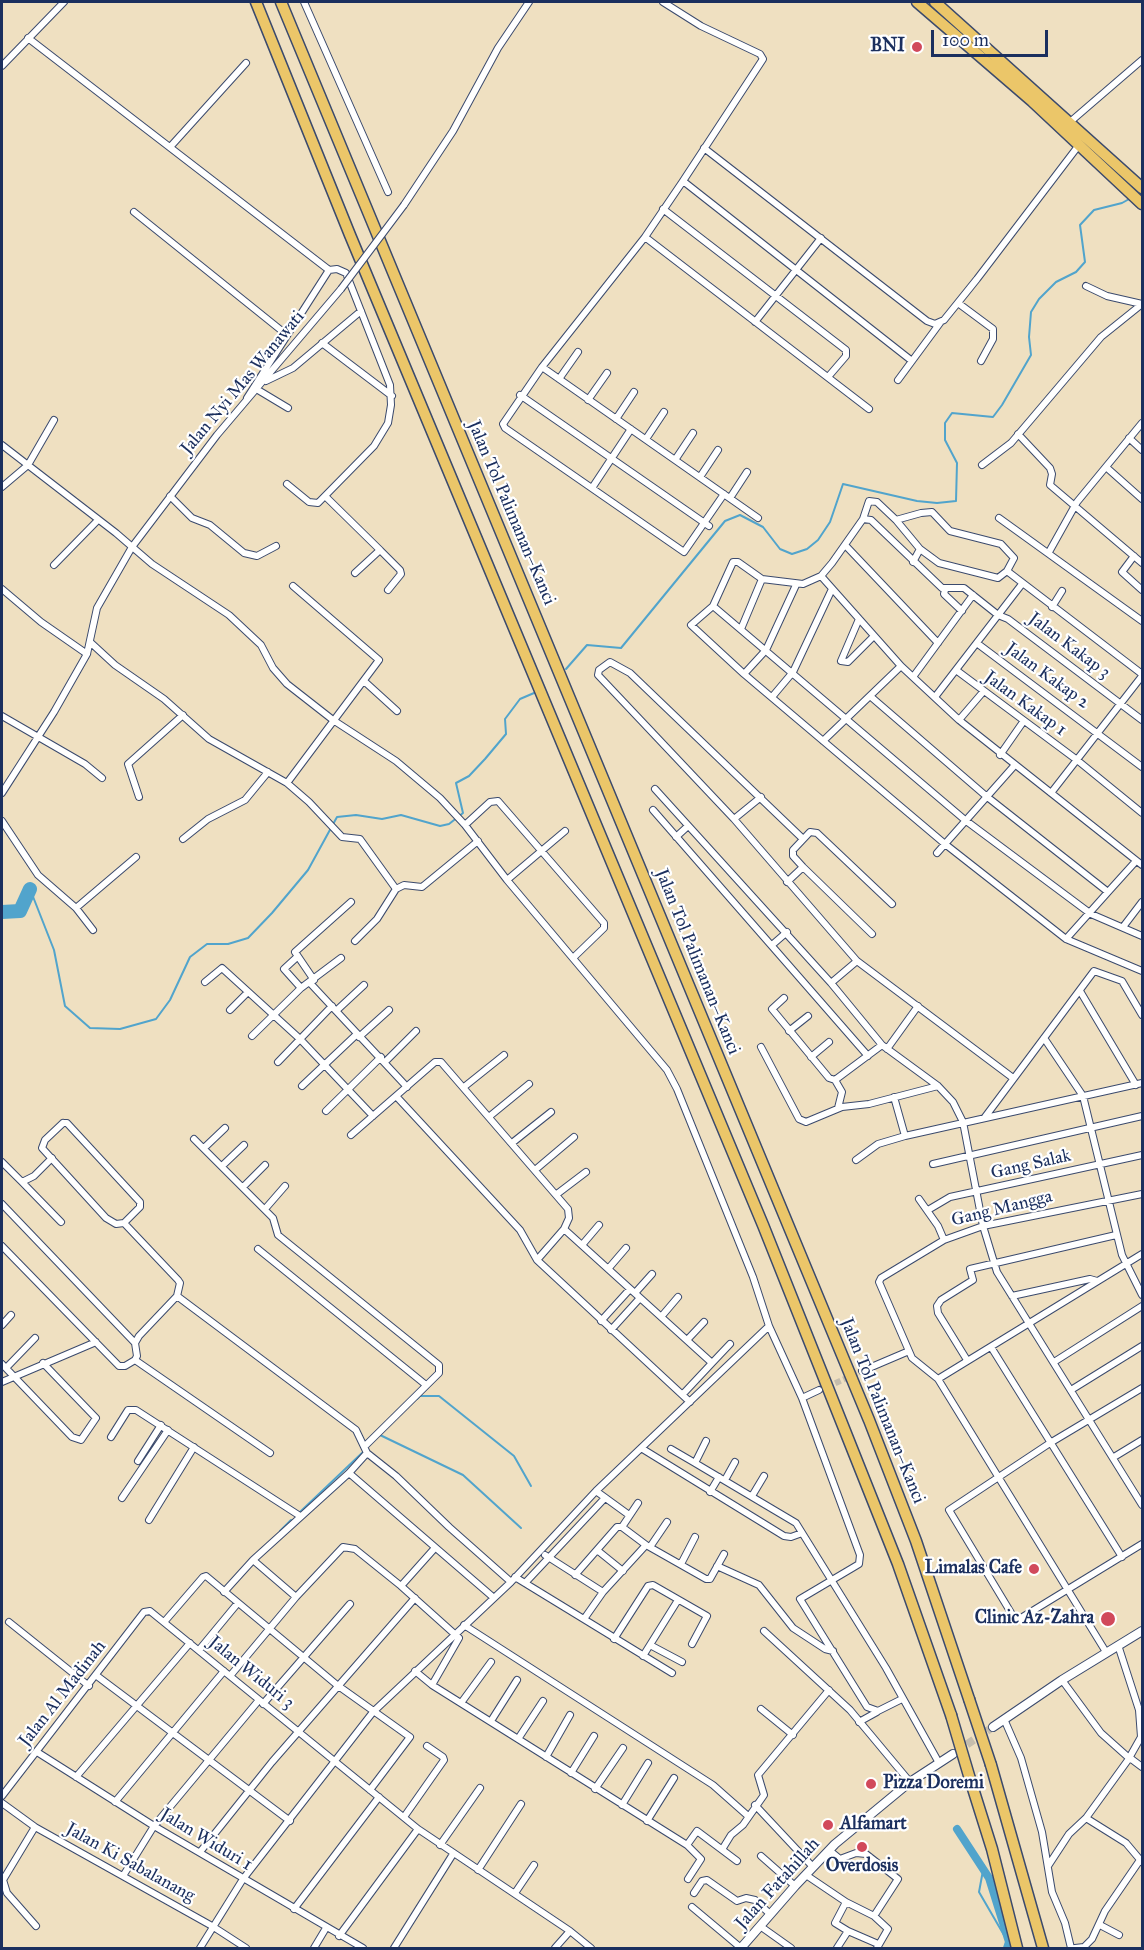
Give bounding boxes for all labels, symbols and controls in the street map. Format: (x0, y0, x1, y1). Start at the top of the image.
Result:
scale bar (934, 18, 1051, 56)
text: 100 m (942, 29, 989, 51)
place label: BNI (870, 36, 905, 58)
marker: BNI (910, 40, 924, 54)
street label: Jalan Nyi Mas Wanawati (177, 307, 309, 459)
street label: Jalan Tol Palimanan–Kanci (462, 417, 560, 609)
street label: Jalan Kakap 3 (1024, 608, 1114, 684)
street label: Jalan Kakap 2 (1001, 638, 1093, 714)
street label: Jalan Kakap 1 (979, 667, 1071, 741)
street label: Jalan Tol Palimanan–Kanci (650, 866, 744, 1058)
street label: Gang Salak (989, 1145, 1073, 1185)
street label: Gang Mangga (949, 1186, 1055, 1232)
street label: Jalan Tol Palimanan–Kanci (835, 1315, 929, 1507)
place label: Limalas Cafe (925, 1558, 1022, 1580)
marker: Limalas Cafe (1027, 1562, 1041, 1576)
place label: Clinic Az-Zahra (975, 1608, 1094, 1630)
marker: Clinic Az-Zahra (1099, 1610, 1117, 1628)
street label: Jalan Widuri 3 (204, 1632, 298, 1714)
street label: Jalan Al Madinah (15, 1637, 111, 1751)
place label: Pizza Doremi (883, 1773, 984, 1795)
marker: Pizza Doremi (864, 1777, 878, 1791)
street label: Jalan Widuri 1 (156, 1804, 256, 1876)
place label: Alfamart (840, 1814, 907, 1836)
marker: Alfamart (821, 1818, 835, 1832)
street label: Jalan Ki Sabalanang (62, 1819, 198, 1907)
street label: Jalan Fatahillah (731, 1834, 825, 1934)
marker: Overdosis (855, 1840, 869, 1854)
place label: Overdosis (826, 1856, 898, 1878)

